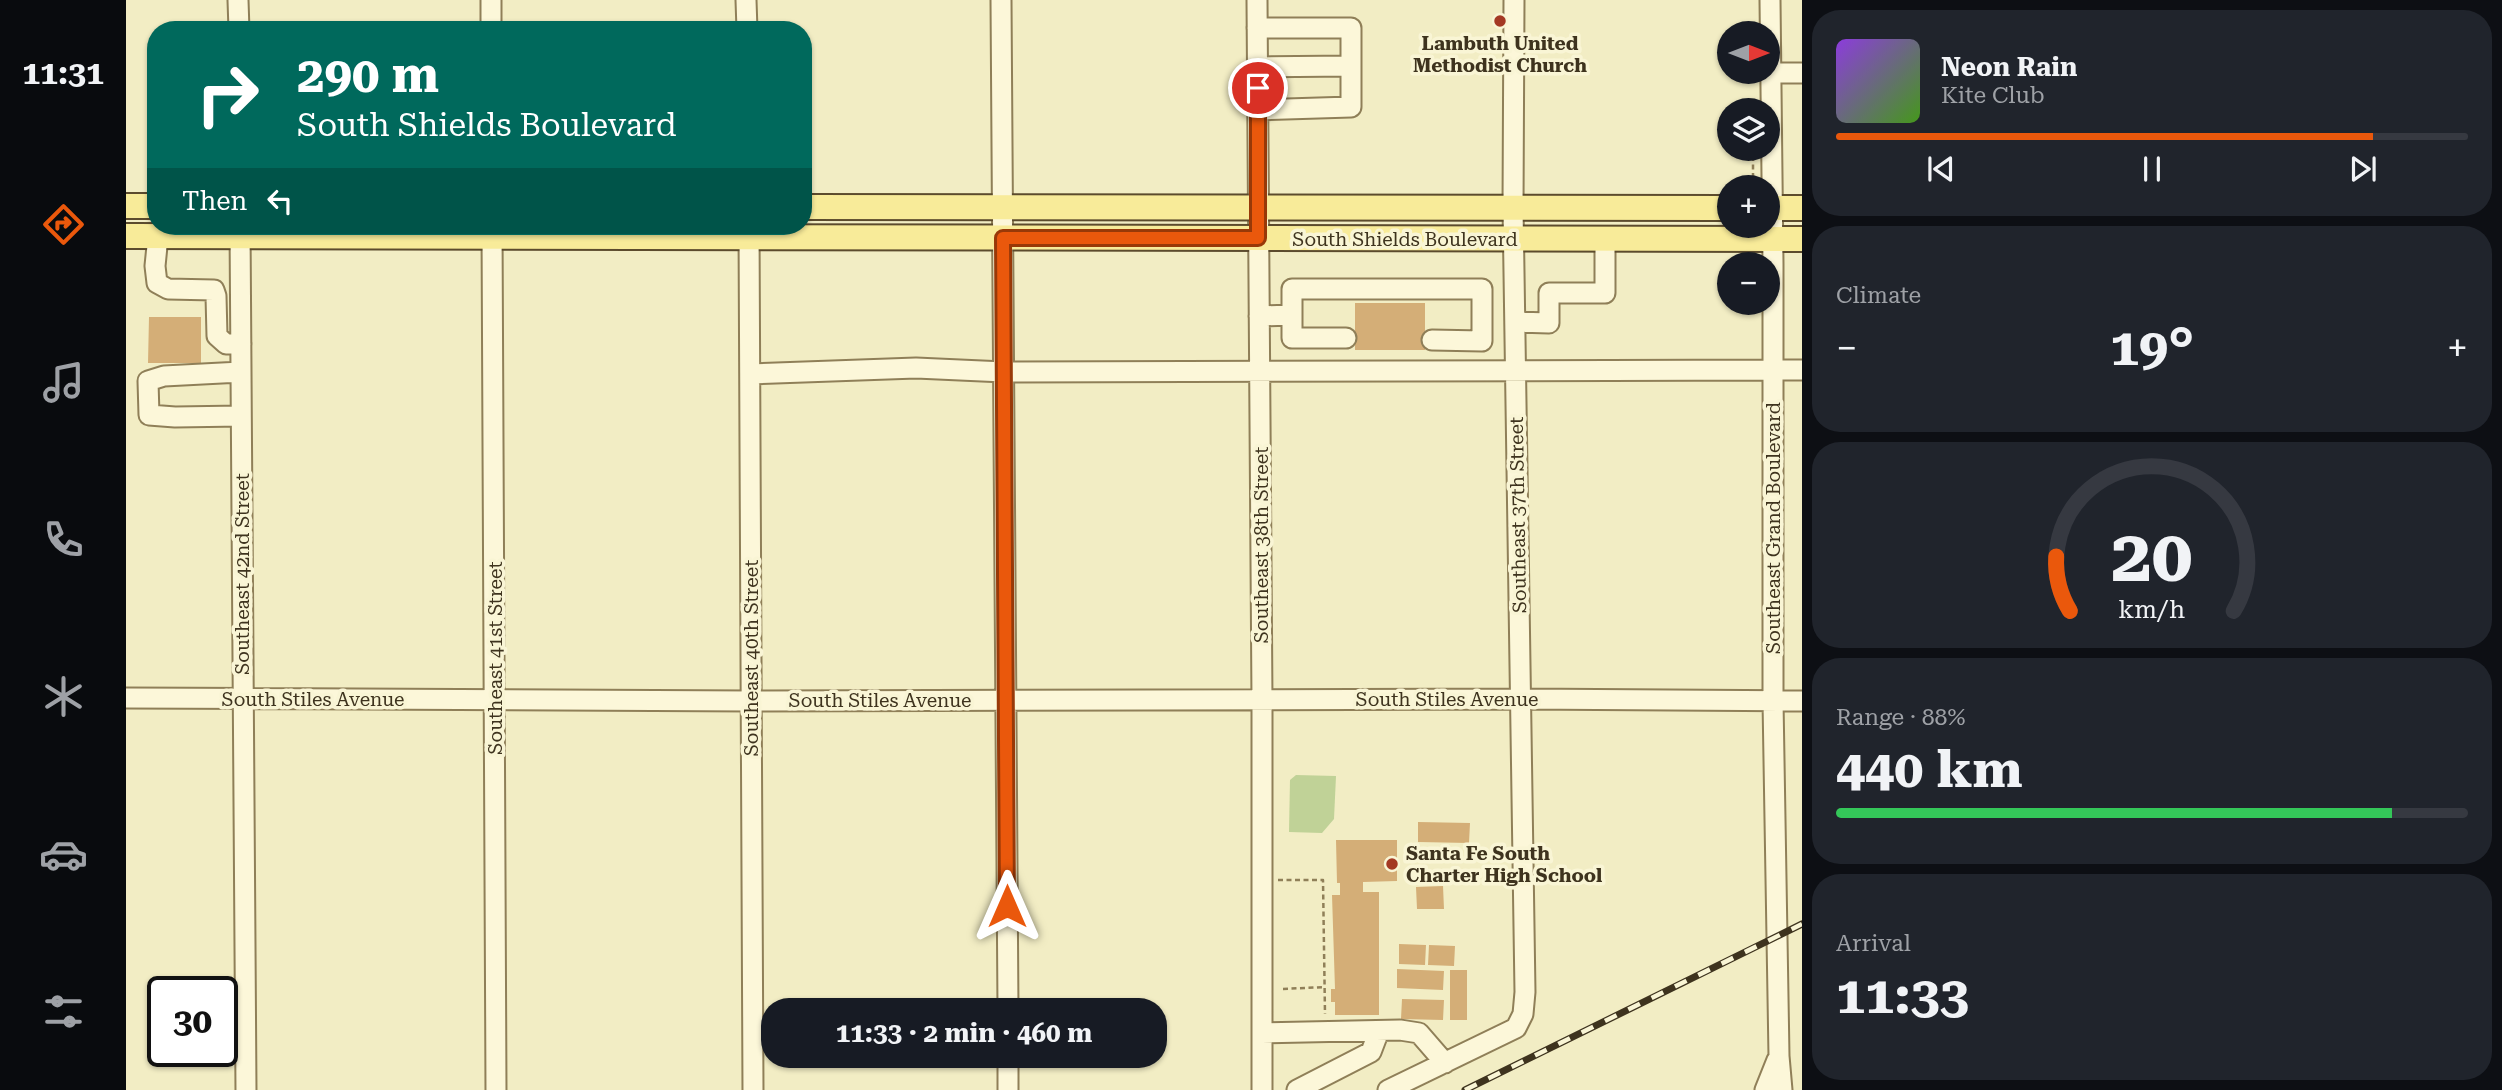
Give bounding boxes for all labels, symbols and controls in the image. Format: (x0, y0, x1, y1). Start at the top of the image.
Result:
marker: Lambuth United Methodist Church (1492, 13, 1508, 29)
north arrow (1717, 21, 1780, 84)
map controls (1717, 21, 1780, 315)
place label: Lambuth United Methodist Church (1413, 32, 1587, 77)
text: 290 m (297, 47, 439, 104)
icon: right (182, 49, 273, 140)
text: Neon Rain (1941, 52, 2077, 82)
text: 11:31 (22, 54, 104, 92)
pin (1228, 58, 1288, 118)
icon: arrive (1239, 69, 1277, 107)
text: Kite Club (1941, 82, 2045, 109)
button: layers (1717, 98, 1780, 161)
text: South Shields Boulevard (297, 106, 676, 144)
icon: previous (1922, 150, 1960, 188)
icon: pause (2133, 150, 2171, 188)
icon: next (2344, 150, 2382, 188)
button: + (1717, 175, 1780, 238)
icon: left (261, 182, 299, 220)
text: Then (182, 186, 247, 216)
icon: directions (39, 200, 88, 249)
street label: South Shields Boulevard (1292, 228, 1518, 251)
button: − (1717, 252, 1780, 315)
text: Climate (1836, 282, 1921, 309)
text: 19° (2110, 317, 2194, 378)
text: − (1836, 326, 1857, 370)
text: + (2447, 326, 2468, 370)
icon: music (39, 358, 88, 407)
street label: Southeast Grand Boulevard (1762, 402, 1785, 654)
street label: Southeast 37th Street (1505, 417, 1531, 613)
street label: Southeast 38th Street (1250, 447, 1273, 643)
street label: Southeast 42nd Street (231, 473, 254, 675)
text: 20 (2111, 514, 2193, 599)
icon: phone (39, 515, 88, 564)
street label: Southeast 40th Street (740, 560, 763, 756)
street label: Southeast 41st Street (484, 561, 507, 755)
text: km/h (2119, 595, 2185, 624)
icon: climate (39, 672, 88, 721)
street label: South Stiles Avenue (222, 688, 404, 711)
street label: South Stiles Avenue (1356, 688, 1538, 711)
street label: South Stiles Avenue (789, 689, 971, 712)
text: Range · 88% (1836, 704, 1965, 731)
text: 440 km (1836, 739, 2023, 800)
icon: car (39, 830, 88, 879)
place label: Santa Fe South Charter High School (1406, 842, 1602, 887)
marker: Santa Fe South Charter High School (1384, 856, 1400, 872)
position arrow (970, 869, 1044, 943)
text: Arrival (1836, 930, 1911, 957)
text: 11:33 (1836, 965, 1969, 1026)
speed limit sign: 30 (147, 976, 238, 1067)
icon: filters (39, 987, 88, 1036)
text: 11:33 · 2 min · 460 m (836, 1018, 1092, 1048)

